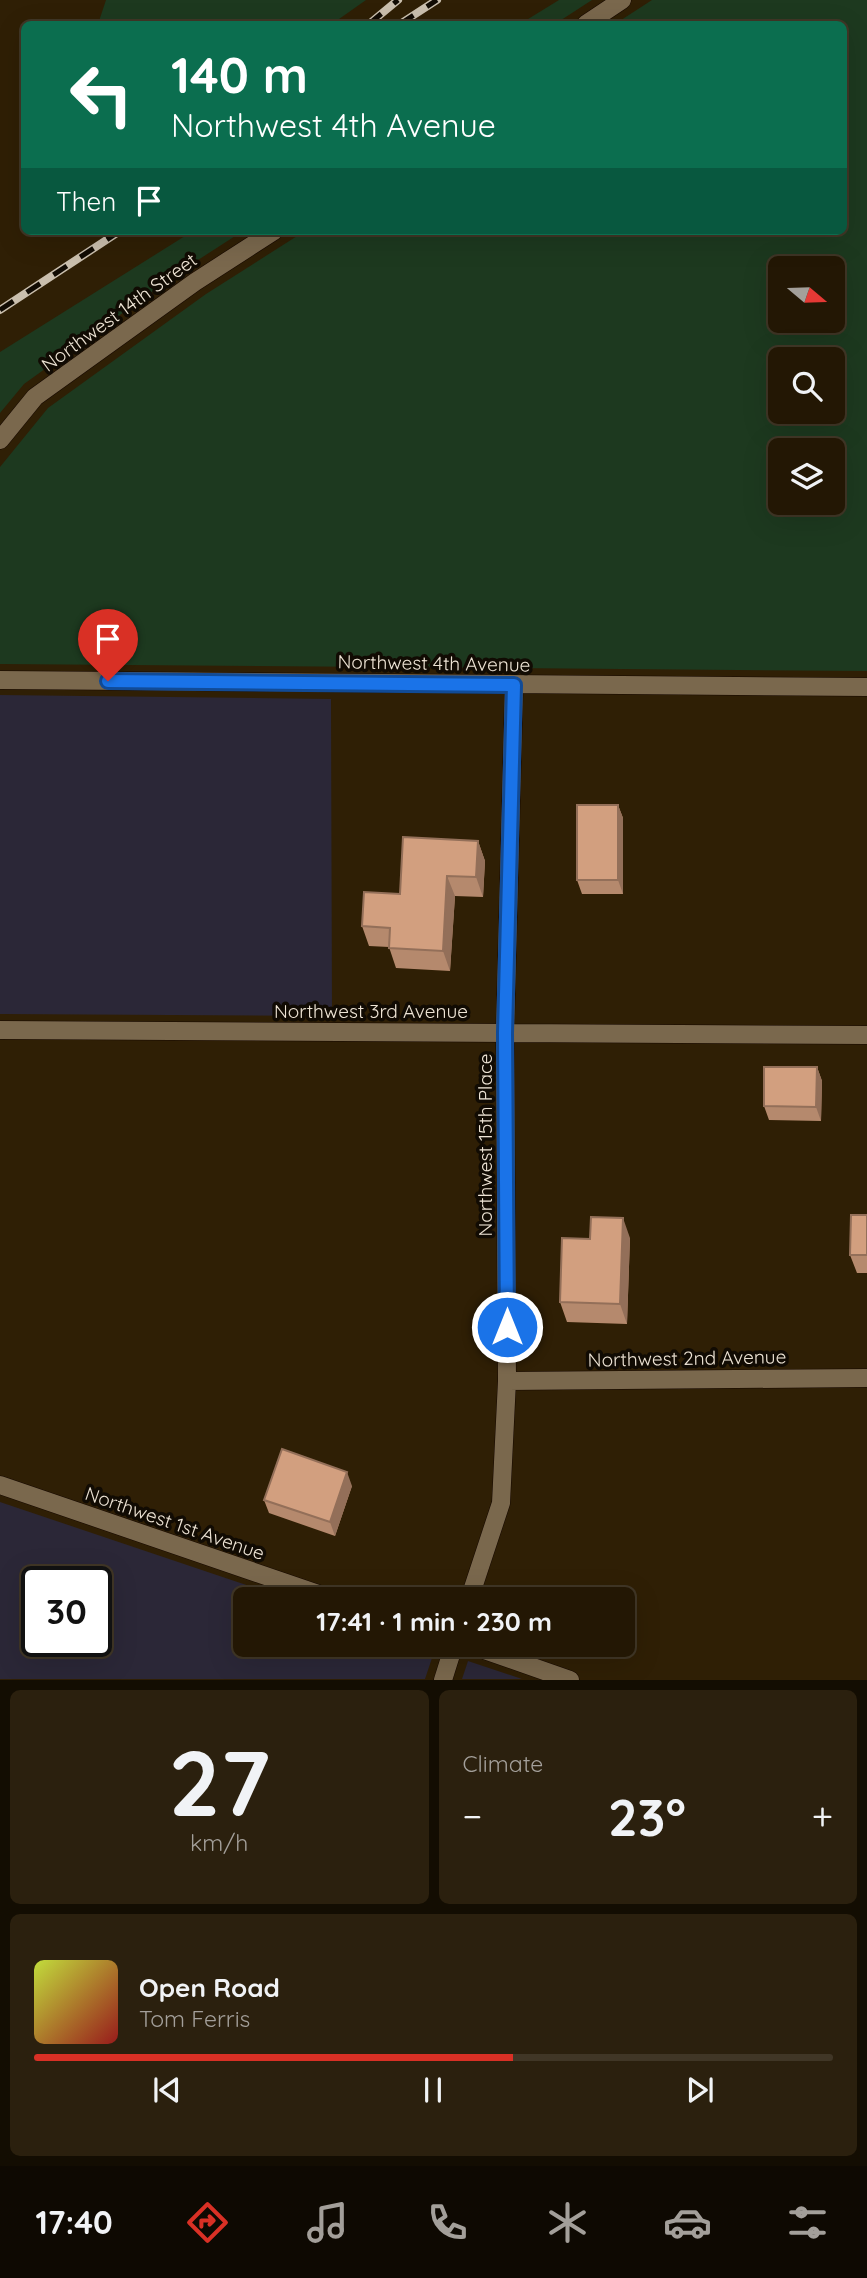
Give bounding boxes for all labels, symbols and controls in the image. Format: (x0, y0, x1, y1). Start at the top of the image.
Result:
text: 140 m (171, 44, 308, 105)
icon: left (56, 49, 147, 140)
text: Northwest 4th Avenue (171, 105, 496, 145)
icon: arrive (130, 182, 168, 220)
text: Then (56, 185, 116, 218)
street label: Northwest 14th Street (36, 247, 202, 377)
north arrow (768, 256, 845, 332)
map controls (768, 256, 845, 515)
button: search (768, 347, 845, 424)
button: layers (768, 438, 845, 515)
pin (78, 609, 138, 681)
icon: arrive (89, 620, 127, 658)
street label: Northwest 4th Avenue (337, 649, 531, 677)
street label: Northwest 3rd Avenue (274, 999, 468, 1023)
street label: Northwest 15th Place (473, 1053, 497, 1237)
position arrow (470, 1290, 544, 1364)
street label: Northwest 2nd Avenue (588, 1344, 786, 1372)
street label: Northwest 1st Avenue (82, 1481, 268, 1565)
speed limit sign: 30 (21, 1566, 112, 1657)
text: 17:41 · 1 min · 230 m (316, 1605, 552, 1638)
text: 27 (168, 1725, 270, 1839)
text: Climate (463, 1749, 543, 1778)
text: 23° (608, 1784, 686, 1849)
text: − (463, 1792, 482, 1840)
text: + (812, 1792, 833, 1840)
text: km/h (190, 1828, 248, 1857)
text: Open Road (139, 1971, 280, 2004)
text: Tom Ferris (139, 2004, 250, 2033)
icon: previous (148, 2071, 186, 2109)
icon: pause (414, 2071, 452, 2109)
icon: next (681, 2071, 719, 2109)
icon: directions (183, 2198, 232, 2247)
icon: music (303, 2198, 352, 2247)
icon: phone (423, 2198, 472, 2247)
icon: climate (543, 2198, 592, 2247)
icon: car (663, 2198, 712, 2247)
icon: filters (783, 2198, 832, 2247)
text: 17:40 (35, 2202, 113, 2242)

